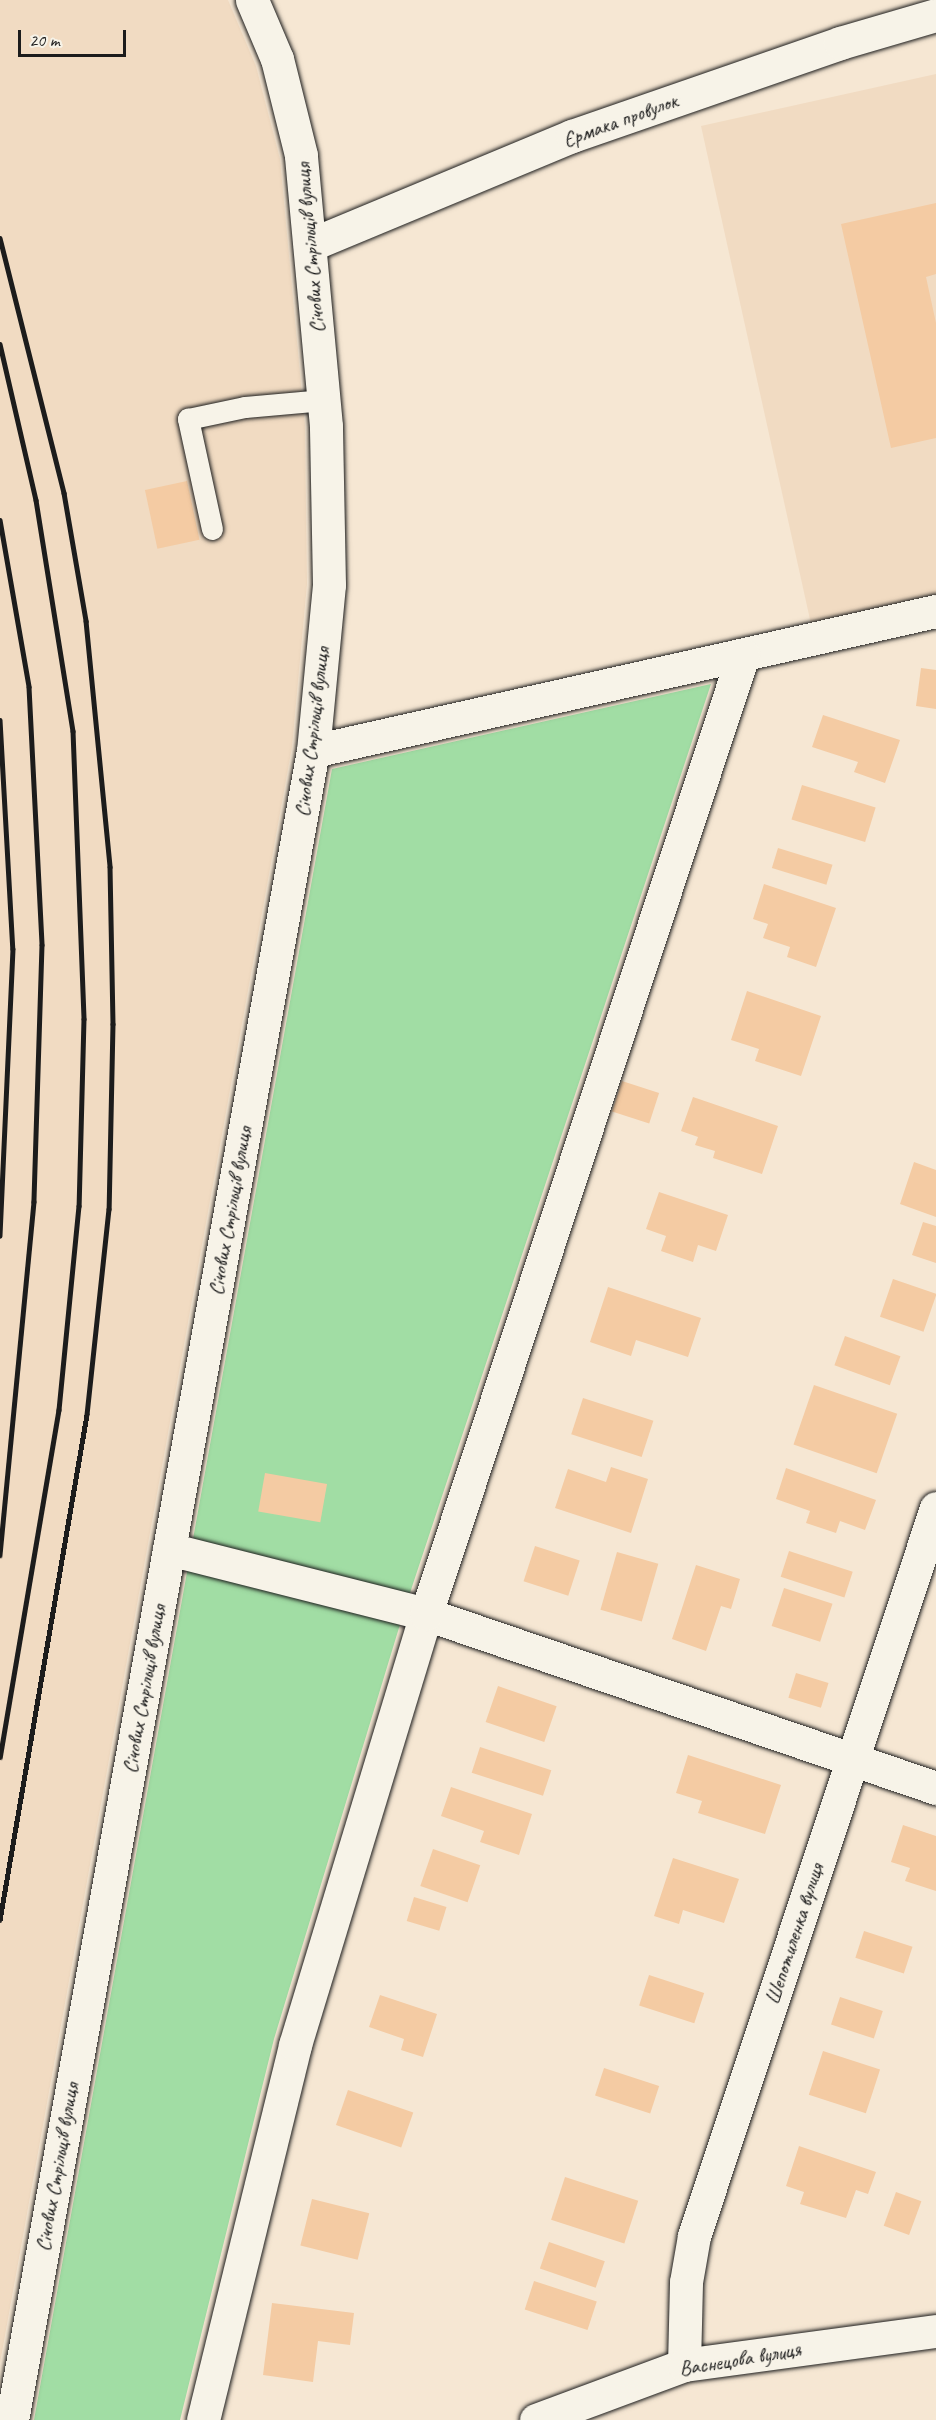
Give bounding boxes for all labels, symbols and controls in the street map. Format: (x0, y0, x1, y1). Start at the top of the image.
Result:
scale bar (21, 18, 129, 56)
text: 20 m (29, 29, 60, 51)
street label: Єрмака провулок (559, 88, 681, 152)
street label: Січових Стрільців вулиця (290, 162, 330, 334)
street label: Січових Стрільців вулиця (289, 646, 335, 818)
street label: Січових Стрільців вулиця (203, 1125, 257, 1297)
street label: Січових Стрільців вулиця (117, 1603, 171, 1775)
street label: Шепотиленка вулиця (759, 1860, 829, 2008)
street label: Січових Стрільців вулиця (30, 2081, 84, 2253)
street label: Васнецова вулиця (677, 2337, 803, 2381)

